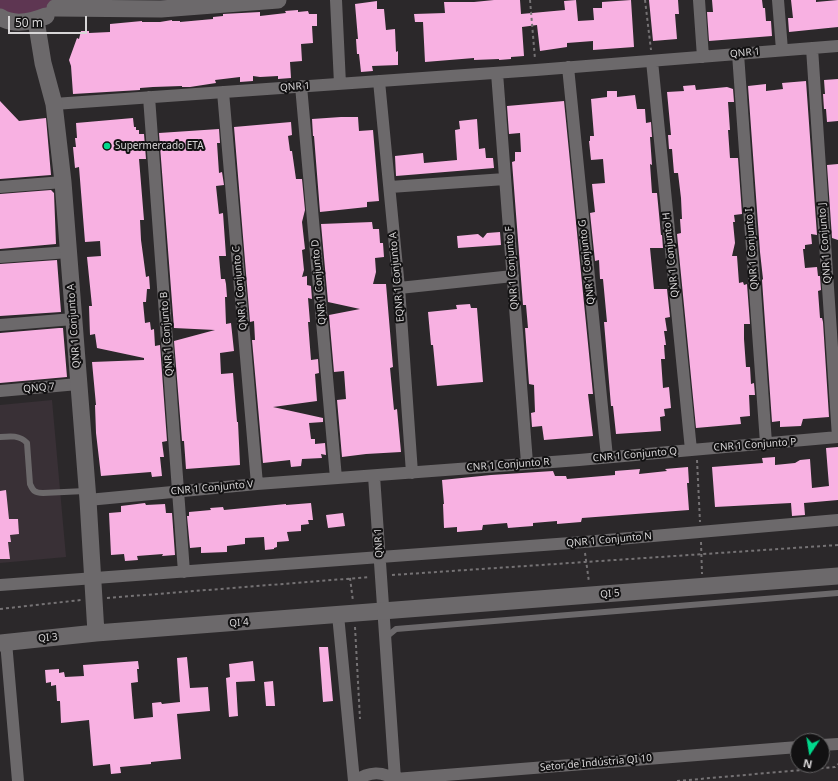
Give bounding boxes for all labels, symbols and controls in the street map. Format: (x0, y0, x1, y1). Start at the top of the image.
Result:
scale bar (10, 8, 89, 34)
text: 50 m (15, 14, 43, 31)
street label: QNR 1 (730, 46, 760, 60)
street label: QNR 1 (280, 80, 310, 94)
place label: Supermercado ETA (115, 140, 204, 152)
marker: Supermercado ETA (102, 141, 112, 151)
street label: QNR 1 Conjunto J (816, 202, 834, 284)
street label: QNR 1 Conjunto I (743, 208, 761, 290)
street label: QNR 1 Conjunto H (661, 212, 681, 298)
street label: QNR 1 Conjunto G (577, 219, 597, 305)
street label: QNR 1 Conjunto F (503, 226, 521, 310)
street label: EQNR 1 Conjunto A (387, 232, 407, 322)
street label: QNR 1 Conjunto D (309, 239, 329, 325)
street label: QNR 1 Conjunto C (230, 245, 250, 331)
street label: QNR 1 Conjunto A (65, 283, 83, 369)
street label: QNR 1 Conjunto B (158, 291, 176, 377)
street label: QNQ 7 (23, 381, 55, 395)
street label: CNR 1 Conjunto P (713, 436, 797, 454)
street label: CNR 1 Conjunto Q (592, 445, 678, 465)
street label: CNR 1 Conjunto R (466, 456, 550, 474)
street label: CNR 1 Conjunto V (170, 478, 254, 498)
street label: QNR 1 (372, 528, 386, 558)
street label: QNR 1 Conjunto N (566, 530, 652, 550)
street label: QI 5 (600, 587, 620, 601)
street label: QI 4 (229, 616, 249, 630)
street label: QI 3 (38, 631, 58, 645)
north arrow (790, 733, 830, 773)
street label: Setor de Indústria QI 10 (540, 752, 652, 774)
text: N (802, 756, 814, 773)

